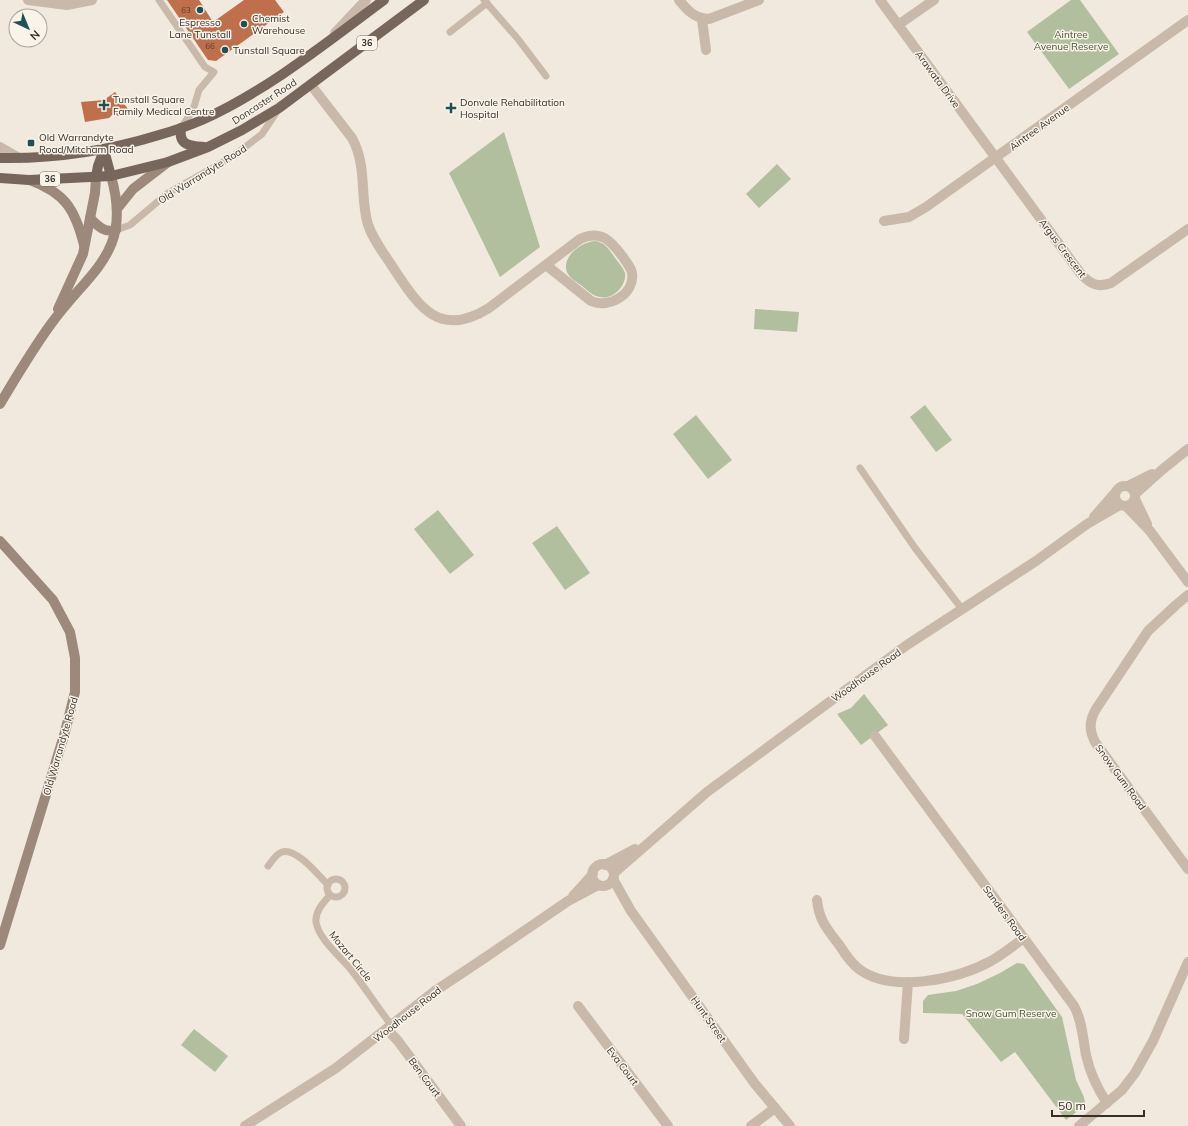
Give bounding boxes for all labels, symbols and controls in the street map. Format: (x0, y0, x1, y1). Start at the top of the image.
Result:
house number: 63 (181, 5, 191, 15)
marker: Espresso Lane Tunstall (195, 5, 205, 15)
north arrow (8, 8, 48, 48)
place label: Chemist Warehouse (252, 12, 305, 37)
place label: Espresso Lane Tunstall (169, 16, 231, 41)
marker: Chemist Warehouse (239, 19, 249, 29)
text: N (27, 27, 43, 43)
park label: Aintree Avenue Reserve (1034, 28, 1108, 53)
road number: 36 (357, 36, 377, 50)
house number: 66 (205, 41, 215, 51)
place label: Tunstall Square (233, 44, 305, 57)
marker: Tunstall Square (220, 45, 230, 55)
street label: Arawata Drive (912, 48, 963, 111)
street label: Doncaster Road (229, 76, 299, 127)
place label: Tunstall Square Family Medical Centre (113, 93, 214, 118)
place label: Donvale Rehabilitation Hospital (460, 96, 565, 121)
marker: Tunstall Square Family Medical Centre (98, 99, 110, 111)
street label: Aintree Avenue (1007, 101, 1072, 154)
marker: Donvale Rehabilitation Hospital (445, 102, 457, 114)
place label: Old Warrandyte Road/Mitcham Road (39, 131, 134, 156)
marker: Old Warrandyte Road/Mitcham Road (26, 138, 36, 148)
street label: Old Warrandyte Road (156, 142, 249, 207)
road number: 36 (40, 172, 60, 186)
street label: Argus Crescent (1036, 216, 1089, 281)
street label: Woodhouse Road (829, 646, 904, 705)
street label: Old Warrandyte Road (40, 695, 81, 797)
street label: Snow Gum Road (1092, 742, 1149, 813)
street label: Sanders Road (980, 883, 1029, 943)
street label: Mozart Circle (326, 929, 375, 984)
street label: Woodhouse Road (371, 984, 444, 1045)
street label: Hunt Street (688, 994, 729, 1045)
park label: Snow Gum Reserve (966, 1007, 1056, 1020)
street label: Eva Court (604, 1044, 642, 1089)
street label: Ben Court (406, 1055, 444, 1100)
scale bar (1052, 1092, 1144, 1118)
text: 50 m (1058, 1098, 1086, 1113)

